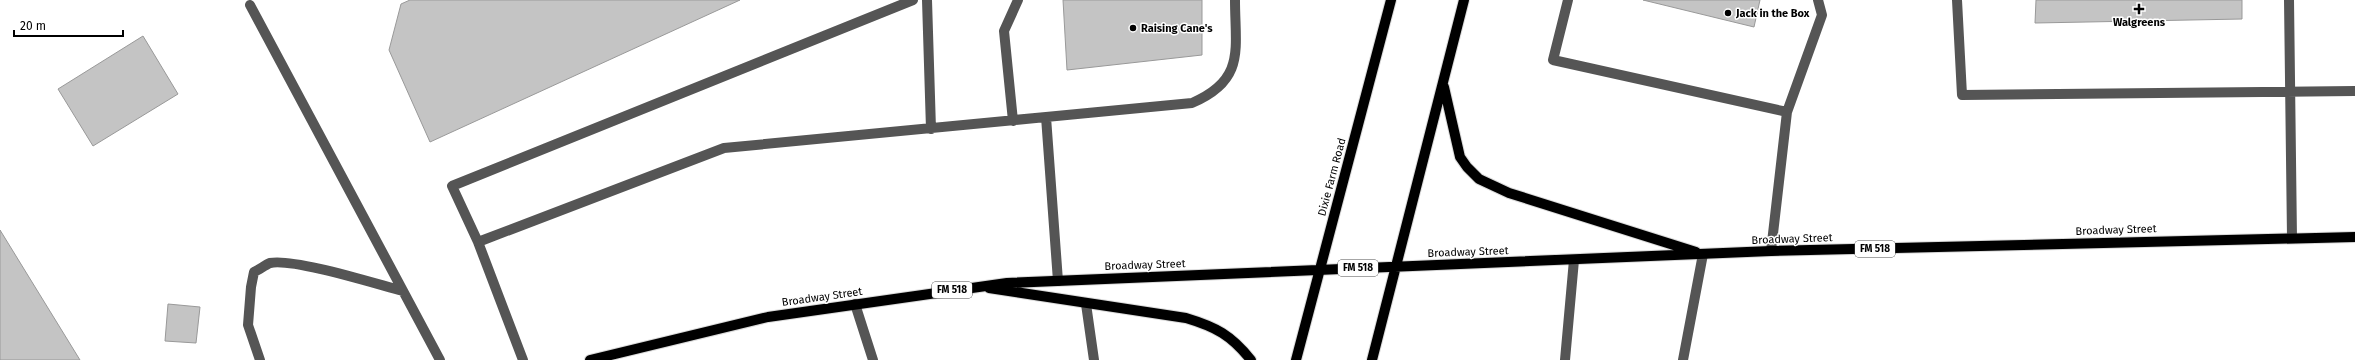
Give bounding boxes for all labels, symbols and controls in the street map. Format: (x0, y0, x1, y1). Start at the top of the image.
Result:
marker: Walgreens (2134, 4, 2144, 14)
place label: Jack in the Box (1735, 7, 1810, 20)
marker: Jack in the Box (1723, 8, 1733, 18)
scale bar (14, 12, 123, 38)
place label: Walgreens (2113, 16, 2166, 29)
text: 20 m (20, 19, 46, 33)
place label: Raising Cane's (1141, 22, 1213, 35)
marker: Raising Cane's (1128, 23, 1138, 33)
street label: Dixie Farm Road (1315, 137, 1349, 217)
street label: Broadway Street (2075, 222, 2157, 238)
street label: Broadway Street (1751, 231, 1833, 247)
road number: FM 518 (1855, 241, 1895, 257)
street label: Broadway Street (1427, 244, 1509, 260)
street label: Broadway Street (1104, 257, 1186, 273)
road number: FM 518 (1338, 260, 1378, 276)
road number: FM 518 (932, 282, 972, 298)
street label: Broadway Street (781, 285, 863, 309)

